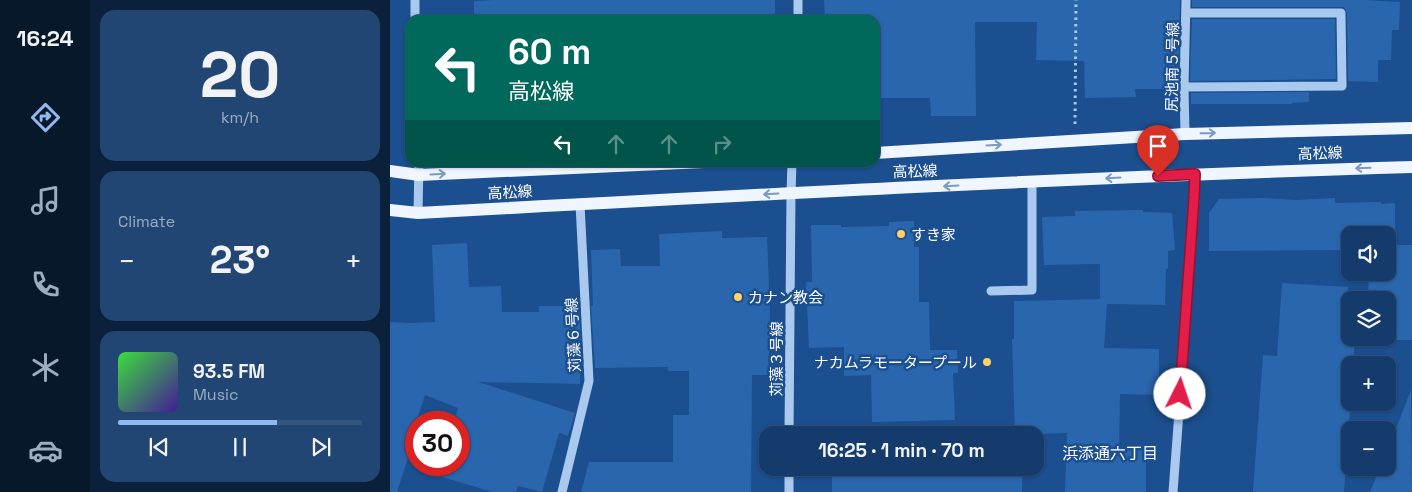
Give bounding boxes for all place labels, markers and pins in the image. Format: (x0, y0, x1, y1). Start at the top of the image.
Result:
pin (1137, 125, 1179, 176)
place label: すき家 (911, 225, 956, 244)
marker: すき家 (895, 228, 907, 240)
place label: カナン教会 (748, 288, 823, 307)
marker: カナン教会 (732, 291, 744, 303)
place label: ナカムラモータープール (814, 353, 977, 372)
marker: ナカムラモータープール (981, 356, 993, 368)

